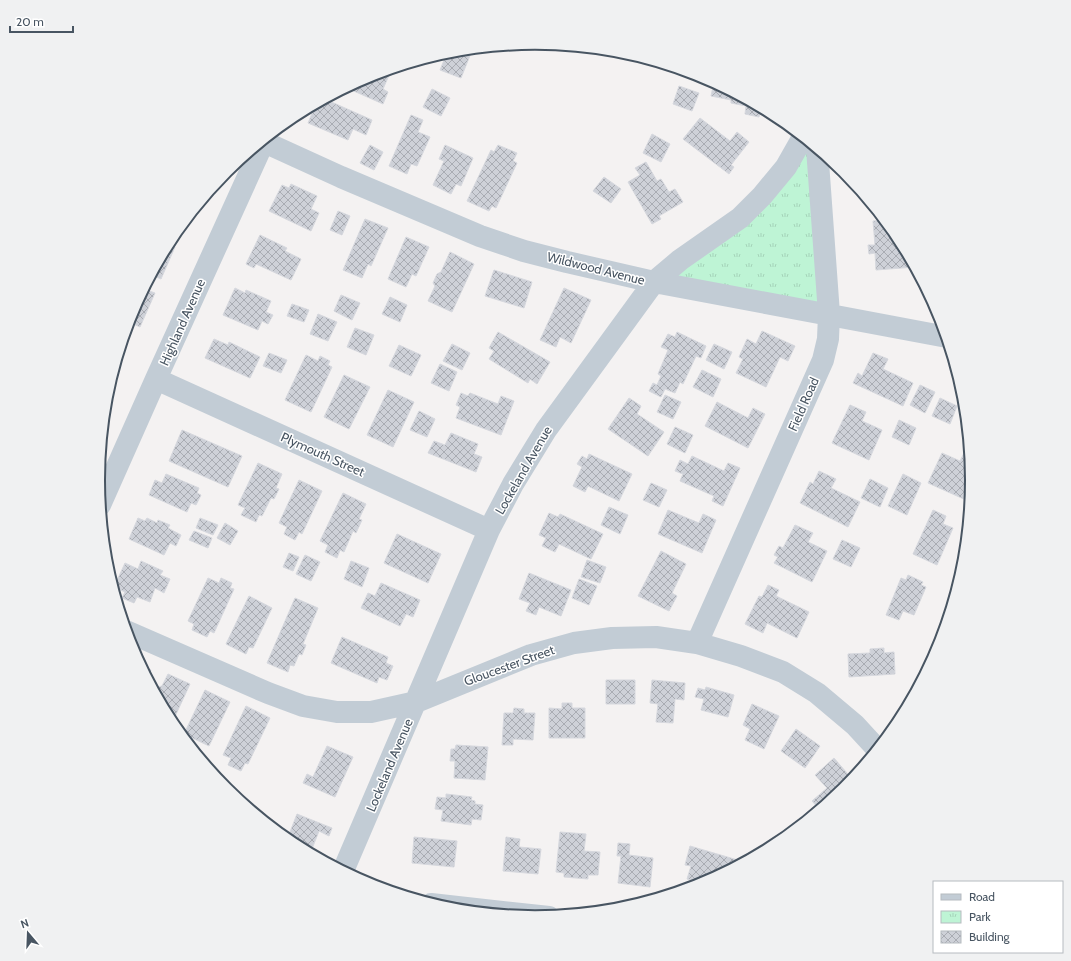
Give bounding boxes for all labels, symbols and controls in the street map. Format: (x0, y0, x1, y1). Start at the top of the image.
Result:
scale bar (10, 8, 73, 34)
text: 20 m (16, 14, 44, 29)
street label: Wildwood Avenue (545, 248, 647, 288)
street label: Highland Avenue (156, 276, 208, 368)
street label: Field Road (784, 374, 822, 434)
street label: Lockeland Avenue (491, 423, 555, 517)
street label: Plymouth Street (279, 428, 368, 480)
street label: Gloucester Street (462, 641, 557, 689)
street label: Lockeland Avenue (362, 716, 416, 814)
legend (933, 881, 1063, 953)
text: Road (969, 889, 995, 904)
text: Park (969, 909, 991, 924)
north arrow (8, 913, 48, 953)
text: N (19, 916, 31, 931)
text: Building (969, 929, 1011, 944)

